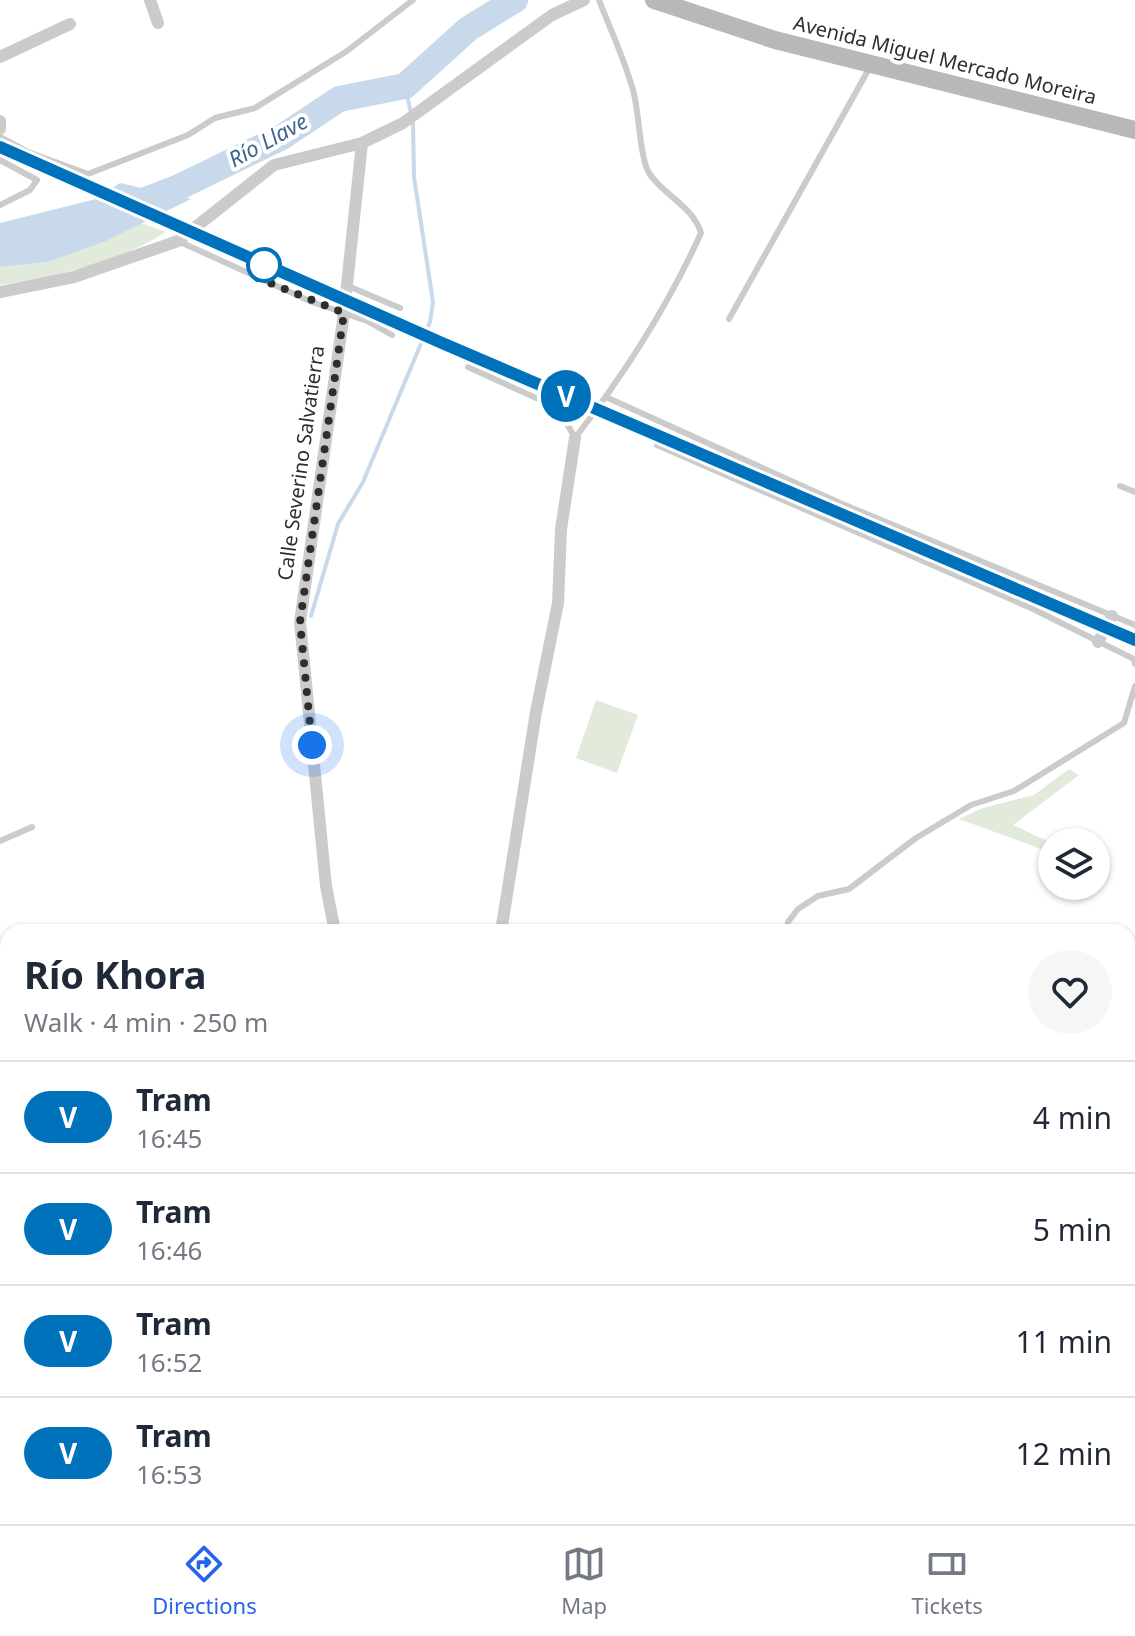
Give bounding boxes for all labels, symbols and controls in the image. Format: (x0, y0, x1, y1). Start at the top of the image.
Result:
street label: Avenida Miguel Mercado Moreira (791, 9, 1099, 110)
water label: Río Llave (222, 105, 313, 173)
unlabelled marker (247, 248, 281, 282)
street label: Calle Severino Salvatierra (271, 344, 330, 582)
line badge: V (540, 370, 592, 422)
text: V (557, 377, 575, 415)
your location (292, 725, 332, 765)
map controls (1038, 828, 1110, 900)
button: layers (1038, 828, 1110, 900)
text: Río Khora (24, 948, 207, 1000)
button: heart (1028, 950, 1112, 1034)
text: Walk · 4 min · 250 m (24, 1004, 268, 1040)
text: Tram (136, 1079, 212, 1120)
text: 4 min (1033, 1097, 1112, 1138)
text: V (59, 1098, 77, 1136)
text: 16:45 (136, 1120, 202, 1156)
text: Tram (136, 1191, 212, 1232)
text: 5 min (1033, 1209, 1112, 1250)
text: V (59, 1210, 77, 1248)
text: 16:46 (136, 1232, 202, 1268)
text: Tram (136, 1303, 212, 1344)
text: 11 min (1016, 1321, 1112, 1362)
text: V (59, 1322, 77, 1360)
text: 16:52 (136, 1344, 202, 1380)
text: Tram (136, 1415, 212, 1456)
text: 12 min (1016, 1433, 1112, 1474)
text: V (59, 1434, 77, 1472)
text: 16:53 (136, 1456, 202, 1492)
tab: Directions (152, 1542, 257, 1620)
tab: Map (561, 1542, 607, 1620)
tab: Tickets (912, 1542, 983, 1620)

